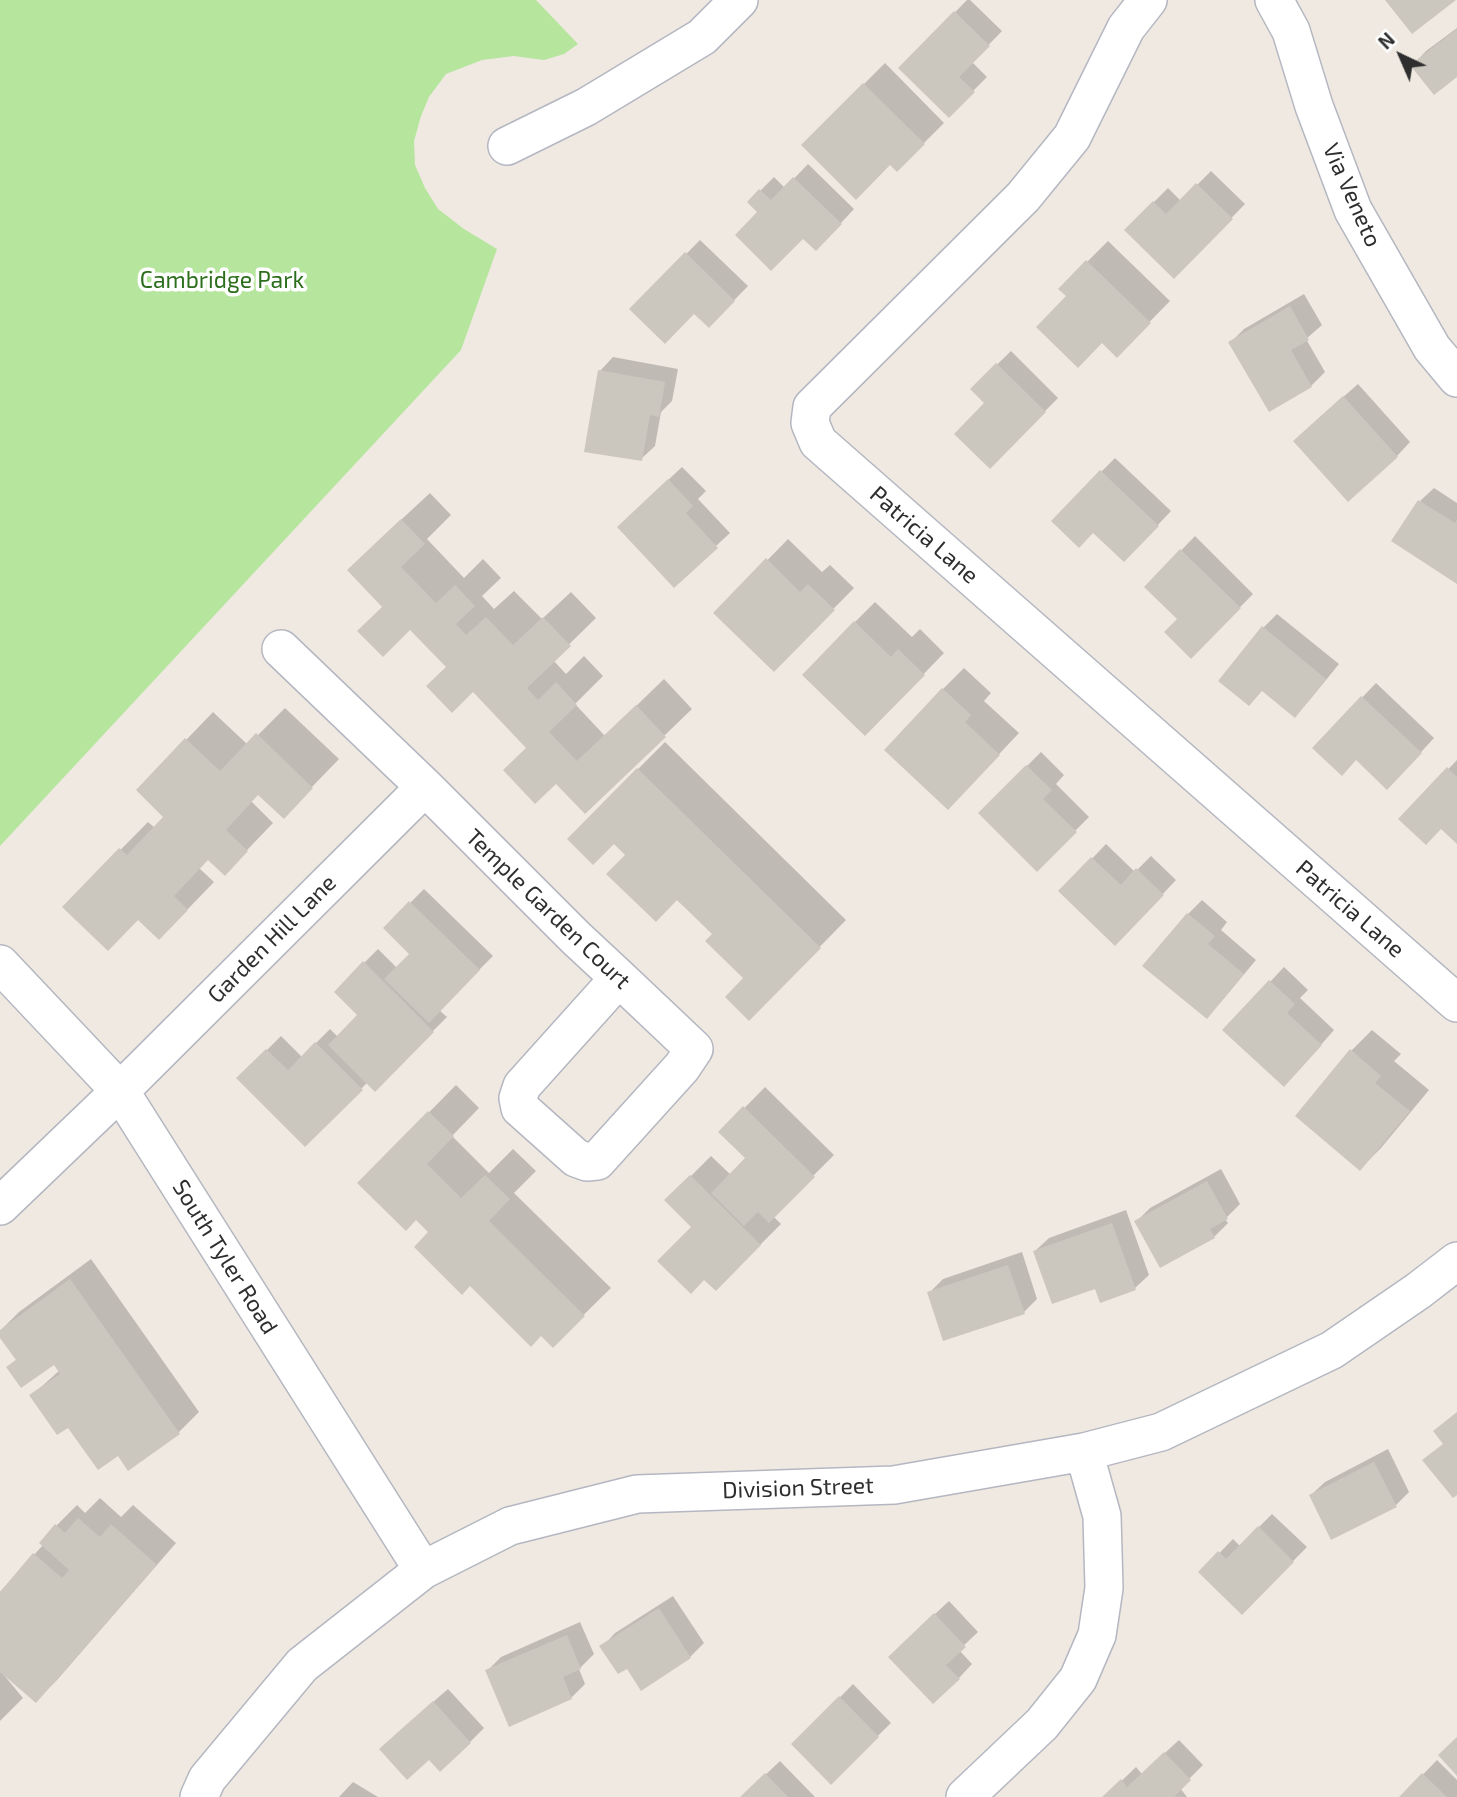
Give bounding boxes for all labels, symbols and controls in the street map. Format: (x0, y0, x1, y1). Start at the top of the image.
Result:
north arrow (1366, 21, 1436, 91)
text: N (1373, 27, 1399, 54)
street label: Via Veneto (1317, 139, 1387, 251)
park label: Cambridge Park (140, 266, 304, 294)
street label: Patricia Lane (864, 480, 984, 590)
street label: Temple Garden Court (460, 823, 636, 995)
street label: Patricia Lane (1290, 854, 1410, 964)
street label: Garden Hill Lane (202, 869, 342, 1009)
street label: South Tyler Road (166, 1175, 284, 1339)
street label: Division Street (722, 1472, 874, 1504)

